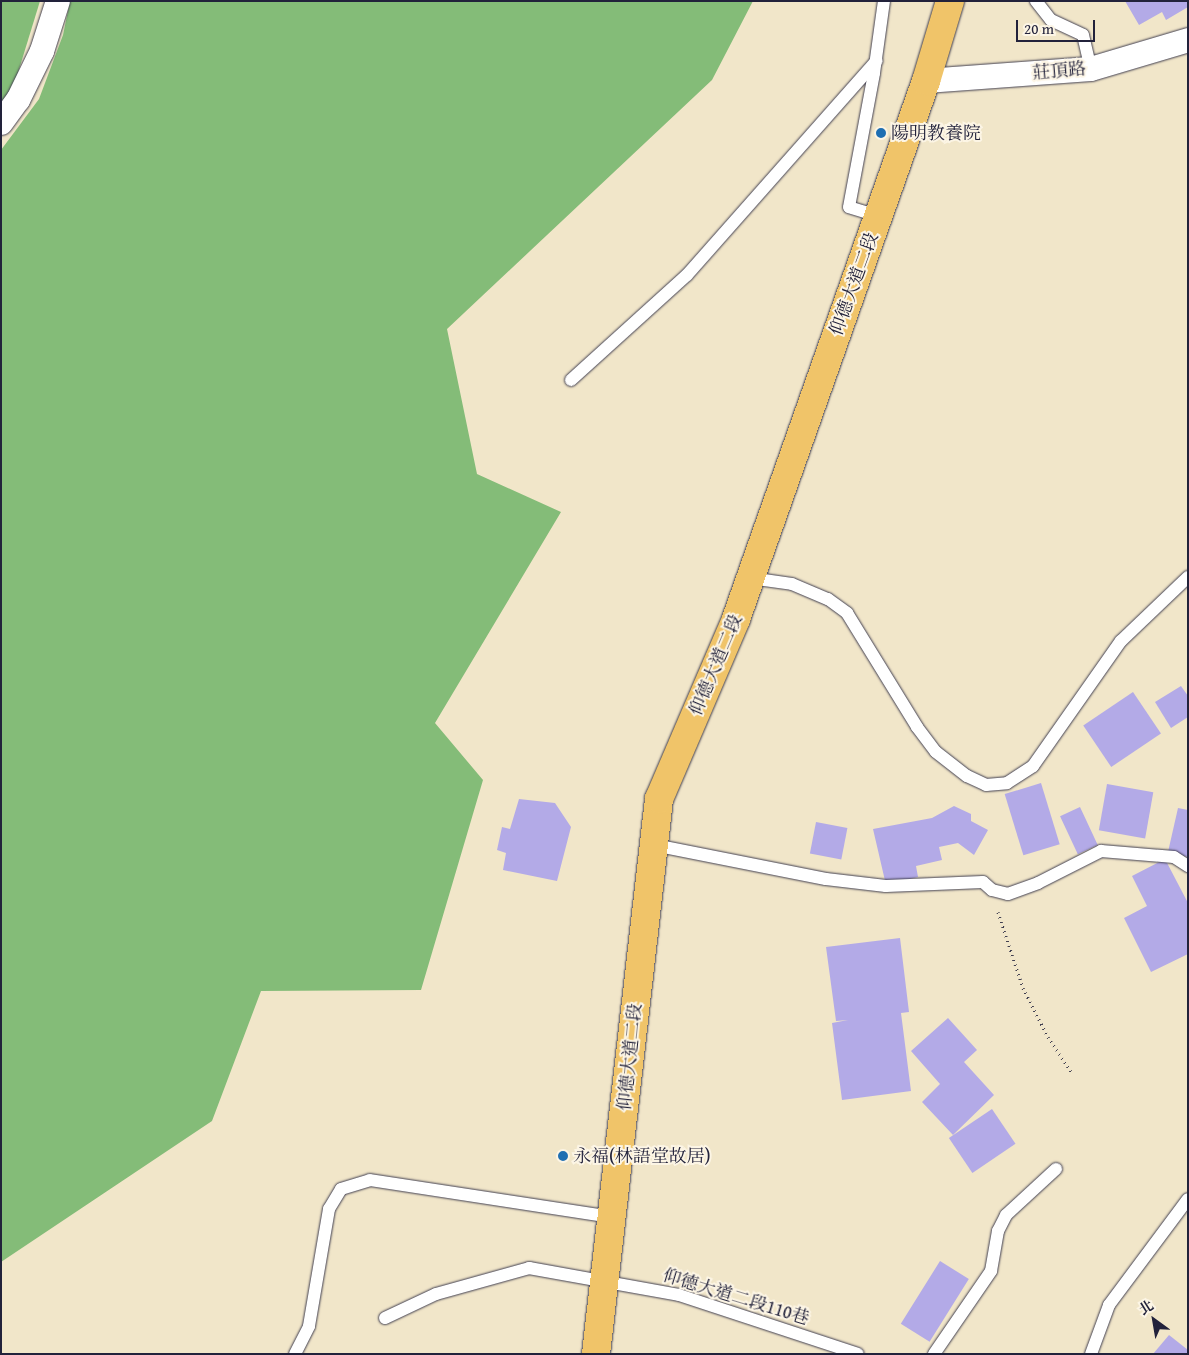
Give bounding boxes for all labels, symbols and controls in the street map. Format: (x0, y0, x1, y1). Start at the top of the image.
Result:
scale bar (1019, 10, 1098, 42)
text: 20 m (1024, 18, 1054, 39)
street label: 莊頂路 (1031, 58, 1087, 84)
place label: 陽明教養院 (891, 122, 981, 144)
marker: 陽明教養院 (875, 127, 887, 139)
street label: 仰德大道二段 (825, 230, 883, 338)
street label: 仰德大道二段 (685, 611, 747, 719)
street label: 仰德大道二段 (614, 1002, 646, 1112)
place label: 永福(林語堂故居) (573, 1145, 711, 1167)
marker: 永福(林語堂故居) (557, 1150, 569, 1162)
street label: 仰德大道二段110巷 (660, 1264, 812, 1330)
north arrow (1129, 1295, 1179, 1345)
text: 北 (1135, 1295, 1157, 1319)

